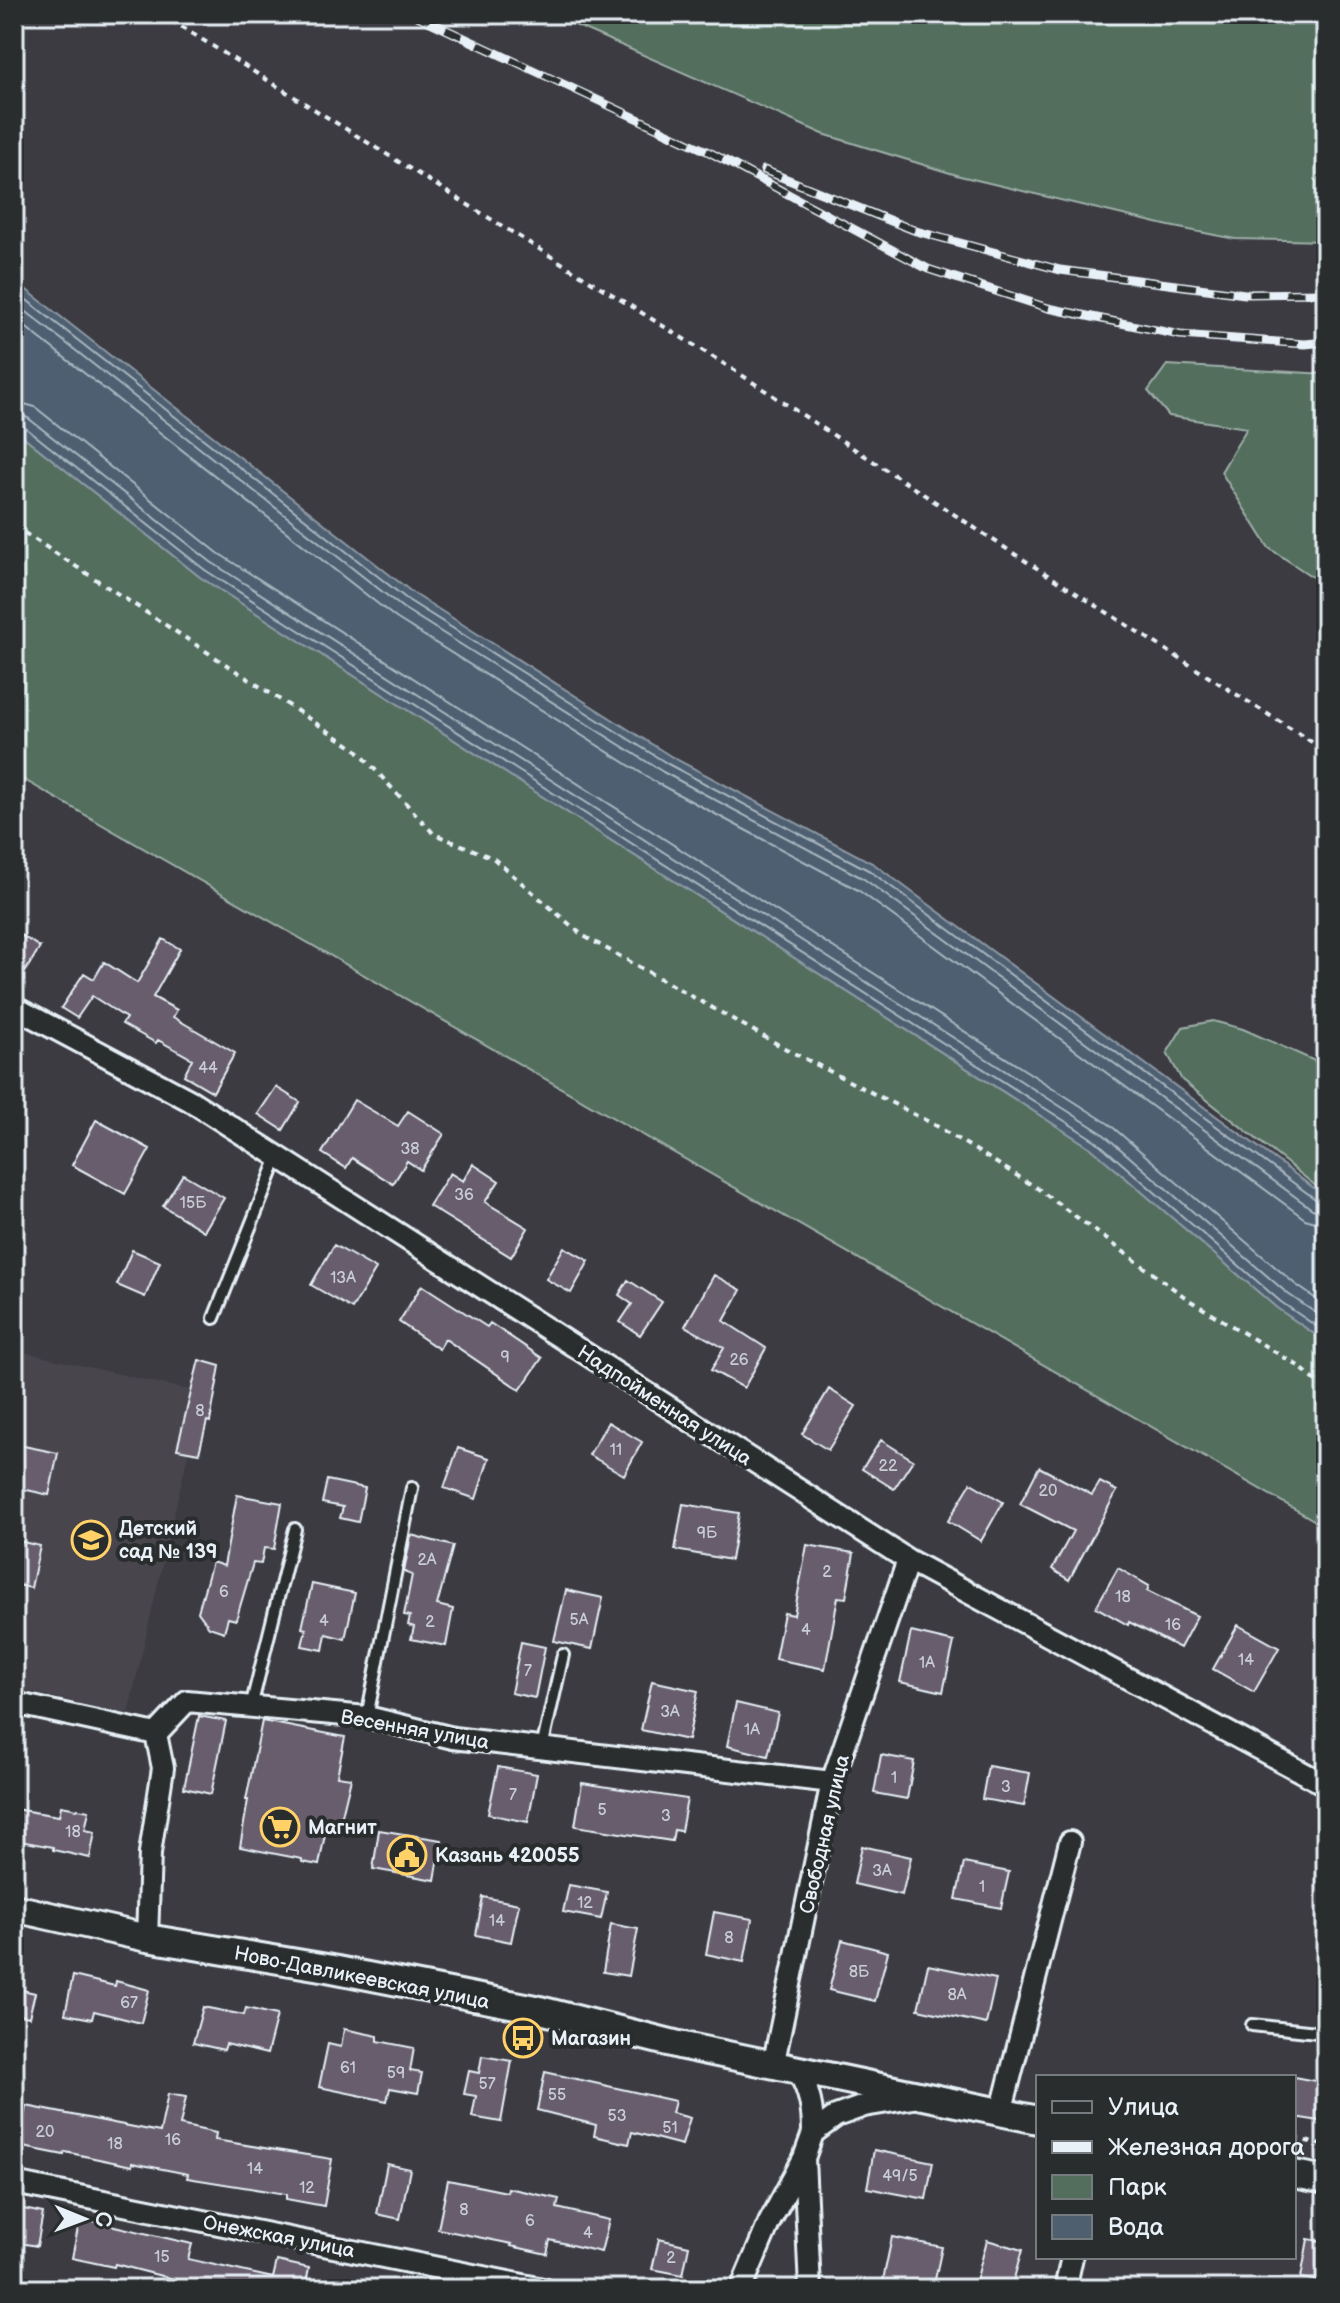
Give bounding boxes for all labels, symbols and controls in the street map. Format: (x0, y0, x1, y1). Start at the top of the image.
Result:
house number: 44 (198, 1059, 218, 1078)
house number: 38 (400, 1140, 420, 1159)
house number: 36 (454, 1186, 474, 1205)
house number: 15Б (180, 1194, 207, 1213)
house number: 13А (330, 1269, 356, 1288)
street label: Надпойменная улица (573, 1341, 756, 1471)
house number: 9 (500, 1348, 510, 1367)
house number: 26 (729, 1351, 749, 1370)
house number: 8 (195, 1402, 205, 1421)
house number: 11 (610, 1441, 622, 1460)
house number: 22 (879, 1457, 898, 1476)
house number: 20 (1039, 1482, 1057, 1501)
place label: Детский сад № 139 (119, 1517, 218, 1564)
school or university icon: Детский сад № 139 (70, 1519, 112, 1561)
house number: 9Б (697, 1524, 718, 1543)
house number: 2А (417, 1551, 437, 1570)
house number: 2 (822, 1563, 832, 1582)
house number: 6 (219, 1583, 229, 1602)
house number: 18 (1115, 1588, 1131, 1607)
house number: 5А (570, 1611, 589, 1630)
house number: 4 (319, 1612, 329, 1631)
house number: 2 (425, 1613, 435, 1632)
house number: 16 (1165, 1616, 1181, 1635)
house number: 4 (801, 1621, 811, 1640)
house number: 14 (1238, 1651, 1254, 1670)
house number: 1А (919, 1654, 935, 1673)
house number: 7 (524, 1662, 532, 1681)
house number: 3А (660, 1703, 680, 1722)
street label: Весенняя улица (339, 1705, 491, 1755)
house number: 1А (744, 1721, 760, 1740)
street label: Свободная улица (795, 1752, 855, 1916)
house number: 1 (891, 1769, 897, 1788)
house number: 3 (1001, 1778, 1011, 1797)
house number: 7 (509, 1786, 517, 1805)
house number: 5 (597, 1801, 607, 1820)
supermarket icon: Магнит (259, 1806, 301, 1848)
house number: 3 (661, 1807, 671, 1826)
place label: Магнит (308, 1816, 377, 1840)
house number: 18 (65, 1823, 81, 1842)
public building icon: Казань 420055 (386, 1834, 428, 1876)
place label: Казань 420055 (435, 1844, 580, 1868)
house number: 3А (872, 1862, 892, 1881)
house number: 1 (979, 1878, 985, 1897)
house number: 12 (577, 1894, 593, 1913)
house number: 14 (489, 1912, 505, 1931)
house number: 8 (724, 1929, 734, 1948)
street label: Ново-Давликеевская улица (232, 1941, 492, 2015)
house number: 8Б (849, 1963, 870, 1982)
house number: 8А (947, 1986, 967, 2005)
house number: 67 (120, 1994, 138, 2013)
bus stop icon: Магазин (502, 2017, 544, 2059)
place label: Магазин (551, 2027, 631, 2051)
house number: 61 (340, 2059, 356, 2078)
house number: 59 (387, 2064, 405, 2083)
house number: 57 (478, 2075, 496, 2094)
legend (1036, 2075, 1296, 2259)
house number: 55 (548, 2086, 566, 2105)
text: Улица (1108, 2093, 1179, 2122)
house number: 53 (607, 2107, 627, 2126)
house number: 51 (662, 2119, 678, 2138)
house number: 20 (36, 2123, 54, 2142)
house number: 16 (165, 2131, 181, 2150)
text: Железная дорога (1108, 2133, 1305, 2162)
house number: 18 (107, 2135, 123, 2154)
house number: 14 (247, 2160, 263, 2179)
house number: 49/5 (882, 2167, 918, 2186)
text: Парк (1108, 2173, 1167, 2202)
north arrow (44, 2179, 124, 2259)
house number: 12 (299, 2179, 315, 2198)
house number: 8 (459, 2201, 469, 2220)
street label: Онежская улица (201, 2210, 357, 2264)
text: С (89, 2211, 116, 2227)
house number: 6 (525, 2212, 535, 2231)
text: Вода (1108, 2213, 1164, 2242)
house number: 4 (583, 2224, 593, 2243)
house number: 15 (154, 2248, 170, 2267)
house number: 2 (666, 2249, 676, 2268)

